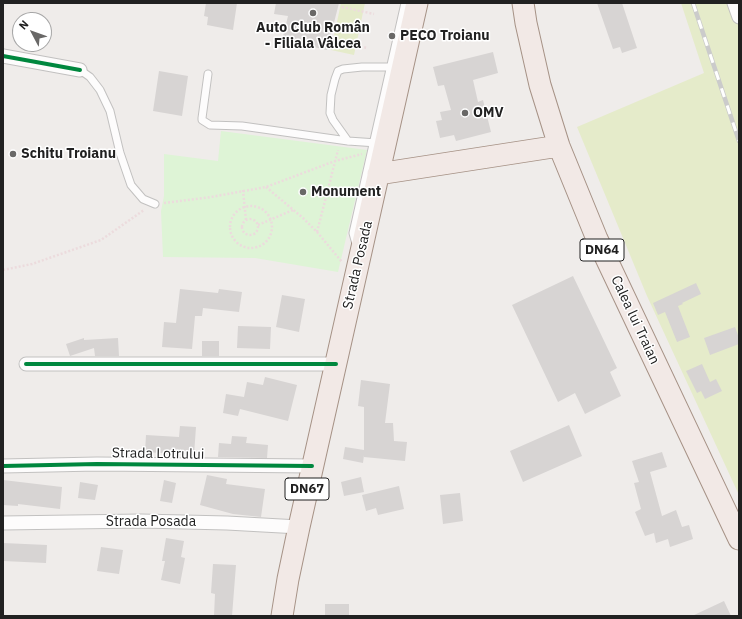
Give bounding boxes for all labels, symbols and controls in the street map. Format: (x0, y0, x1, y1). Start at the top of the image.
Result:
marker: Auto Club Român - Filiala Vâlcea (308, 8, 318, 18)
north arrow (12, 12, 52, 52)
text: N (16, 17, 32, 32)
place label: Auto Club Român - Filiala Vâlcea (256, 20, 370, 52)
place label: PECO Troianu (400, 28, 490, 44)
marker: PECO Troianu (387, 31, 397, 41)
place label: OMV (473, 105, 504, 121)
marker: OMV (460, 108, 470, 118)
place label: Schitu Troianu (21, 146, 116, 162)
marker: Schitu Troianu (8, 149, 18, 159)
place label: Monument (311, 184, 381, 200)
marker: Monument (298, 187, 308, 197)
street label: Strada Posada (340, 219, 376, 311)
road number: DN64 (580, 239, 624, 261)
street label: Calea lui Traian (607, 273, 663, 367)
street label: Strada Lotrului (112, 445, 204, 463)
road number: DN67 (285, 478, 329, 500)
street label: Strada Posada (106, 514, 196, 530)

